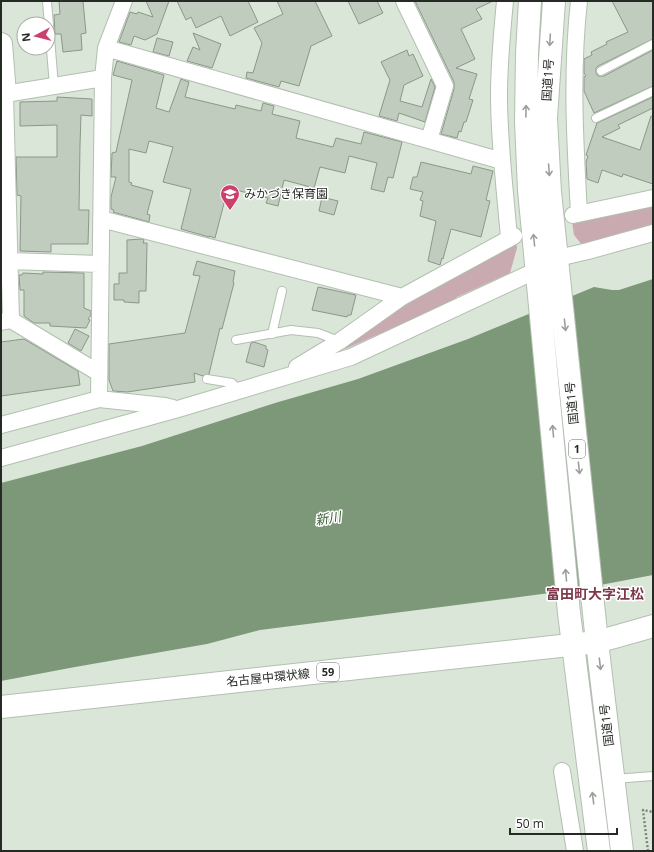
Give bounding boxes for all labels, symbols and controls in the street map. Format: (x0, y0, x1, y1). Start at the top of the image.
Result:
north arrow (16, 16, 56, 56)
text: N (18, 32, 34, 43)
one-way arrow (547, 33, 554, 46)
street label: 国道1号 (538, 58, 557, 102)
one-way arrow (522, 105, 530, 118)
one-way arrow (545, 163, 553, 176)
school or university icon: みかづき保育園 (219, 183, 241, 211)
place label: みかづき保育園 (244, 185, 328, 202)
one-way arrow (531, 234, 538, 247)
one-way arrow (561, 318, 568, 331)
street label: 国道1号 (561, 381, 582, 425)
one-way arrow (549, 425, 556, 438)
road number: 1 (569, 440, 585, 458)
one-way arrow (575, 461, 583, 474)
water label: 新川 (314, 507, 344, 529)
one-way arrow (562, 569, 570, 582)
district label: 富田町大字江松 (546, 584, 644, 603)
one-way arrow (596, 657, 603, 670)
road number: 59 (317, 663, 339, 681)
street label: 名古屋中環状線 (225, 665, 311, 690)
street label: 国道1号 (595, 703, 618, 747)
one-way arrow (589, 792, 596, 805)
scale bar (510, 810, 617, 836)
text: 50 m (516, 815, 544, 832)

